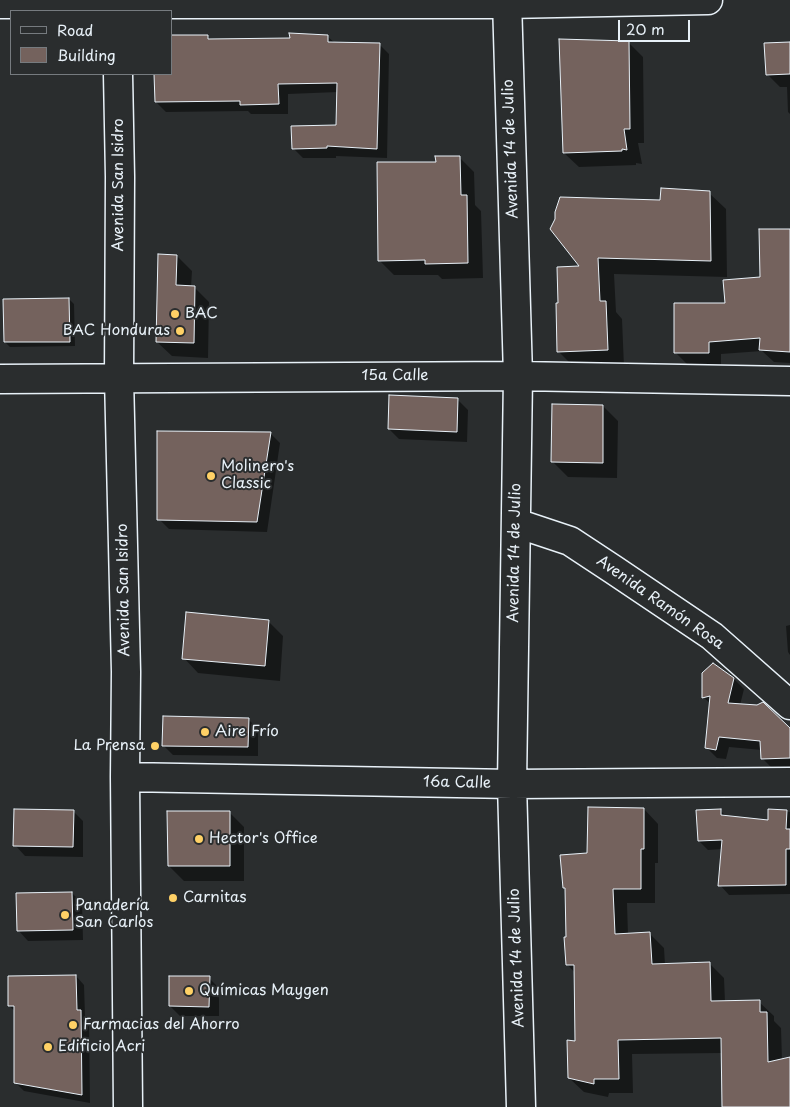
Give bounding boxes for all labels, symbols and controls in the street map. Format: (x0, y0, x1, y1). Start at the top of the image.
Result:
legend (10, 10, 172, 75)
scale bar (620, 10, 692, 42)
text: 20 m (626, 17, 665, 40)
text: Road (57, 18, 93, 41)
text: Building (57, 43, 116, 66)
street label: Avenida 14 de Julio (500, 79, 522, 219)
street label: Avenida San Isidro (110, 118, 128, 252)
place label: BAC (185, 305, 218, 323)
marker: BAC (169, 308, 181, 320)
place label: BAC Honduras (63, 322, 170, 340)
marker: BAC Honduras (174, 325, 186, 337)
street label: 15a Calle (362, 367, 428, 385)
place label: Molinero's Classic (221, 458, 294, 493)
marker: Molinero's Classic (205, 470, 217, 482)
street label: Avenida 14 de Julio (505, 483, 525, 623)
street label: Avenida San Isidro (114, 523, 134, 657)
street label: Avenida Ramón Rosa (593, 552, 727, 654)
place label: Aire Frío (215, 723, 279, 741)
marker: Aire Frío (199, 726, 211, 738)
place label: La Prensa (73, 737, 145, 755)
marker: La Prensa (149, 740, 161, 752)
street label: 16a Calle (423, 773, 491, 793)
place label: Hector's Office (209, 830, 318, 848)
marker: Hector's Office (193, 833, 205, 845)
street label: Avenida 14 de Julio (506, 888, 528, 1028)
place label: Carnitas (183, 889, 246, 907)
marker: Carnitas (167, 892, 179, 904)
place label: Panadería San Carlos (75, 897, 153, 932)
marker: Panadería San Carlos (59, 909, 71, 921)
place label: Químicas Maygen (199, 982, 329, 1000)
marker: Químicas Maygen (183, 985, 195, 997)
place label: Farmacias del Ahorro (83, 1016, 240, 1034)
marker: Farmacias del Ahorro (67, 1019, 79, 1031)
place label: Edificio Acri (58, 1038, 145, 1056)
marker: Edificio Acri (42, 1041, 54, 1053)

